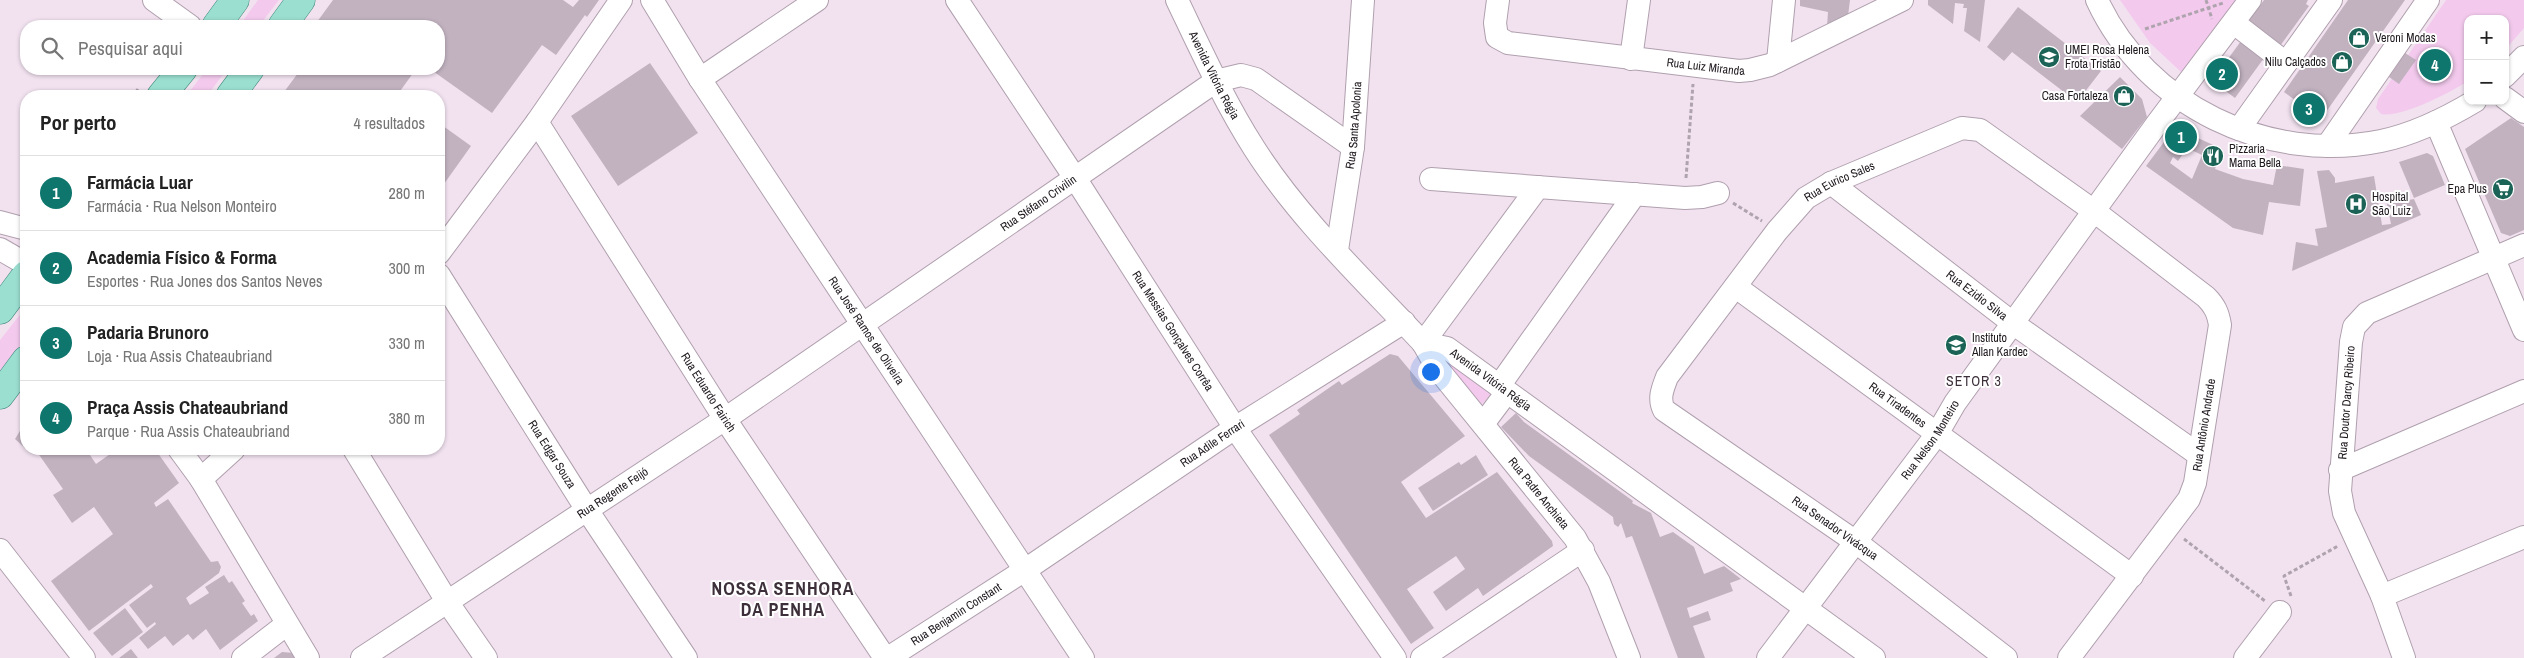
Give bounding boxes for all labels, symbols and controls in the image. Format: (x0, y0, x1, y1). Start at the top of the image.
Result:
map controls (2464, 15, 2509, 105)
button: + (2464, 15, 2509, 60)
search box (20, 20, 445, 75)
shop icon: Veroni Modas (2347, 26, 2371, 50)
street label: Avenida Vitória Régia (1185, 28, 1243, 123)
place label: Veroni Modas (2375, 30, 2436, 46)
icon: search (38, 34, 66, 62)
text: Pesquisar aqui (78, 35, 183, 61)
place label: UMEI Rosa Helena Frota Tristão (2065, 42, 2150, 72)
school or university icon: UMEI Rosa Helena Frota Tristão (2037, 45, 2061, 69)
pin: 4 (2419, 46, 2451, 84)
shop icon: Nilu Calçados (2330, 50, 2354, 74)
street label: Rua Luiz Miranda (1666, 54, 1746, 79)
place label: Nilu Calçados (2265, 54, 2326, 70)
pin: 2 (2206, 55, 2238, 93)
button: − (2464, 60, 2509, 105)
street label: Rua Santa Apolonia (1342, 80, 1365, 170)
shop icon: Casa Fortaleza (2112, 84, 2136, 108)
place label: Casa Fortaleza (2042, 88, 2109, 104)
pin: 3 (2293, 90, 2325, 128)
text: Por perto (40, 108, 117, 137)
text: 4 resultados (354, 112, 425, 134)
pin: 1 (2165, 118, 2197, 156)
place label: Pizzaria Mama Bella (2229, 141, 2281, 171)
restaurant icon: Pizzaria Mama Bella (2201, 144, 2225, 168)
street label: Rua Eurico Sales (1801, 158, 1877, 205)
text: Farmácia Luar (87, 169, 193, 195)
street label: Rua Stéfano Crivilin (997, 172, 1079, 235)
supermarket icon: Epa Plus (2491, 177, 2515, 201)
place label: Epa Plus (2448, 181, 2487, 197)
text: 1 (52, 182, 60, 204)
text: 280 m (389, 182, 425, 204)
place label: Hospital São Luiz (2372, 189, 2411, 219)
hospital icon: Hospital São Luiz (2344, 192, 2368, 216)
text: Farmácia · Rua Nelson Monteiro (87, 195, 277, 217)
text: Academia Físico & Forma (87, 244, 277, 270)
text: 2 (52, 257, 60, 279)
text: 300 m (389, 257, 425, 279)
street label: Rua Ezidio Silva (1943, 267, 2011, 324)
street label: Rua Messias Gonçalves Corrêa (1128, 268, 1217, 394)
text: Esportes · Rua Jones dos Santos Neves (87, 270, 323, 292)
street label: Rua José Ramos de Oliveira (825, 273, 908, 388)
text: Padaria Brunoro (87, 319, 209, 345)
place label: Instituto Allan Kardec (1971, 330, 2028, 360)
text: 3 (52, 332, 60, 354)
text: 330 m (389, 332, 425, 354)
school or university icon: Instituto Allan Kardec (1944, 333, 1968, 357)
street label: Avenida Vitória Régia (1446, 344, 1535, 415)
text: Loja · Rua Assis Chateaubriand (87, 345, 272, 367)
street label: Rua Doutor Darcy Ribeiro (2334, 345, 2359, 460)
street label: Rua Eduardo Fairich (677, 350, 739, 435)
your location (1418, 359, 1444, 385)
district label: SETOR 3 (1946, 372, 2002, 390)
street label: Rua Antônio Andrade (2189, 378, 2219, 472)
street label: Rua Tiradentes (1866, 379, 1930, 431)
text: Praça Assis Chateaubriand (87, 394, 288, 420)
street label: Rua Nelson Monteiro (1897, 397, 1963, 483)
text: 4 (52, 407, 60, 429)
text: 380 m (389, 407, 425, 429)
street label: Rua Adile Ferrari (1177, 416, 1248, 471)
street label: Rua Edgar Souza (524, 417, 580, 492)
text: Parque · Rua Assis Chateaubriand (87, 420, 290, 442)
street label: Rua Padre Anchieta (1505, 454, 1573, 533)
street label: Rua Regente Feijó (574, 464, 651, 522)
street label: Rua Senador Vivácqua (1789, 492, 1882, 564)
district label: NOSSA SENHORA DA PENHA (712, 576, 854, 622)
street label: Rua Benjamin Constant (908, 579, 1005, 649)

